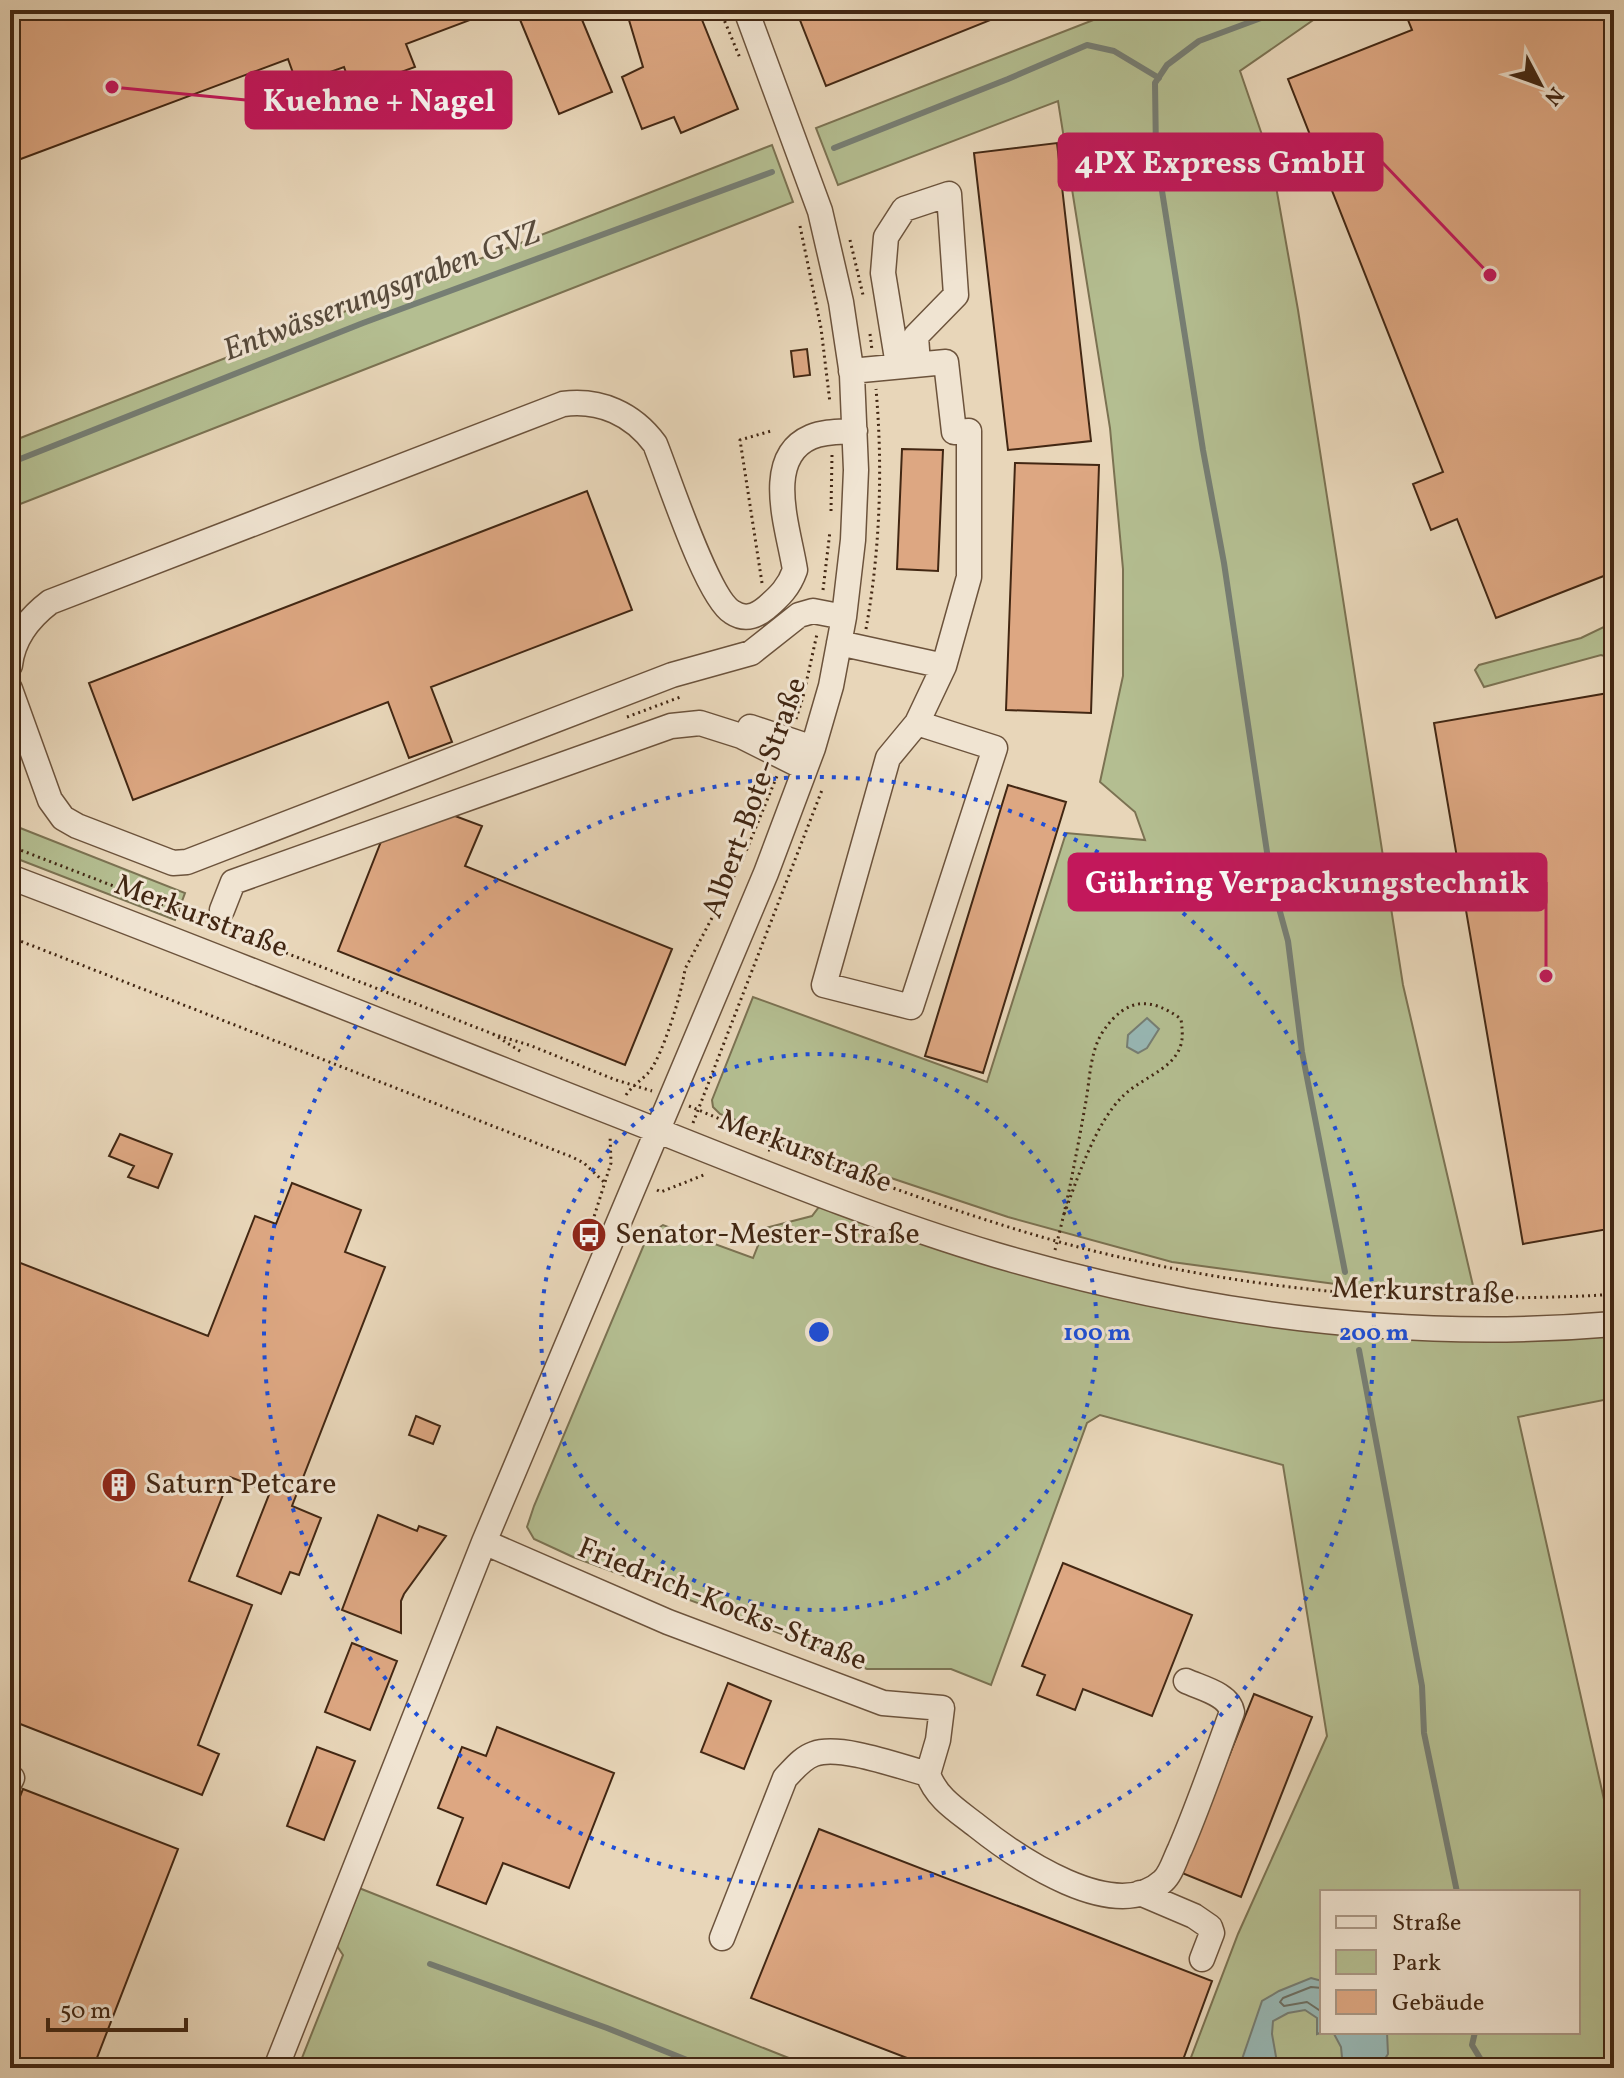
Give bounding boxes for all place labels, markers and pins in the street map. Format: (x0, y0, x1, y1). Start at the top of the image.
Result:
callout: Kuehne + Nagel (246, 72, 511, 128)
callout: 4PX Express GmbH (1059, 134, 1382, 190)
callout: Gühring Verpackungstechnik (1069, 854, 1546, 910)
place label: Senator-Mester-Straße (615, 1214, 920, 1256)
bus stop icon: Senator-Mester-Straße (570, 1216, 608, 1254)
centre of rings (805, 1318, 833, 1346)
place label: Saturn Petcare (145, 1464, 336, 1506)
building icon: Saturn Petcare (100, 1466, 138, 1504)

